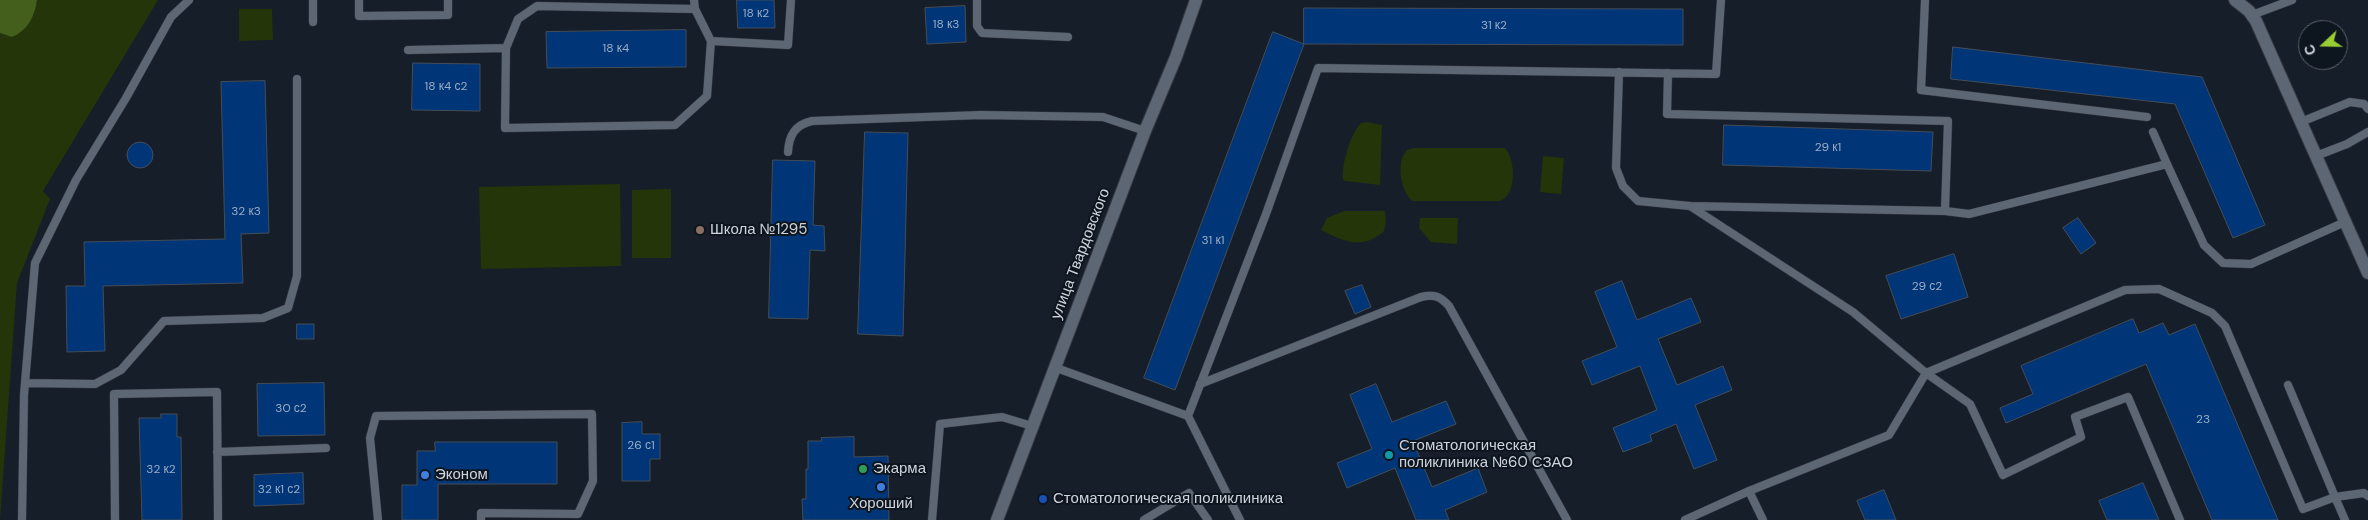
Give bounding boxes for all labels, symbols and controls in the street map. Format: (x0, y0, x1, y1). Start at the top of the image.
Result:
house number: 18 к2 (743, 7, 769, 21)
house number: 18 к3 (933, 18, 959, 32)
house number: 31 к2 (1481, 19, 1507, 33)
north arrow (2298, 20, 2348, 70)
house number: 18 к4 (603, 42, 629, 56)
text: С (2300, 42, 2320, 58)
house number: 18 к4 с2 (425, 80, 467, 94)
house number: 29 к1 (1815, 141, 1841, 155)
street label: улица Твардовского (1048, 186, 1114, 322)
house number: 32 к3 (231, 205, 261, 219)
place label: Школа №1295 (710, 221, 807, 239)
marker: Школа №1295 (694, 224, 706, 236)
house number: 31 к1 (1202, 234, 1224, 248)
house number: 29 с2 (1912, 280, 1942, 294)
house number: 30 с2 (275, 402, 307, 416)
house number: 23 (2196, 413, 2210, 427)
place label: Стоматологическая поликлиника №60 СЗАО (1399, 437, 1573, 472)
house number: 26 с1 (627, 439, 655, 453)
marker: Стоматологическая поликлиника №60 СЗАО (1383, 449, 1395, 461)
place label: Экарма (873, 460, 926, 478)
house number: 32 к2 (146, 463, 176, 477)
marker: Экарма (857, 463, 869, 475)
place label: Эконом (435, 466, 488, 484)
marker: Эконом (419, 469, 431, 481)
marker: Хороший (875, 481, 887, 493)
house number: 32 к1 с2 (258, 483, 300, 497)
place label: Стоматологическая поликлиника (1053, 490, 1283, 508)
marker: Стоматологическая поликлиника (1037, 493, 1049, 505)
place label: Хороший (849, 495, 913, 513)

